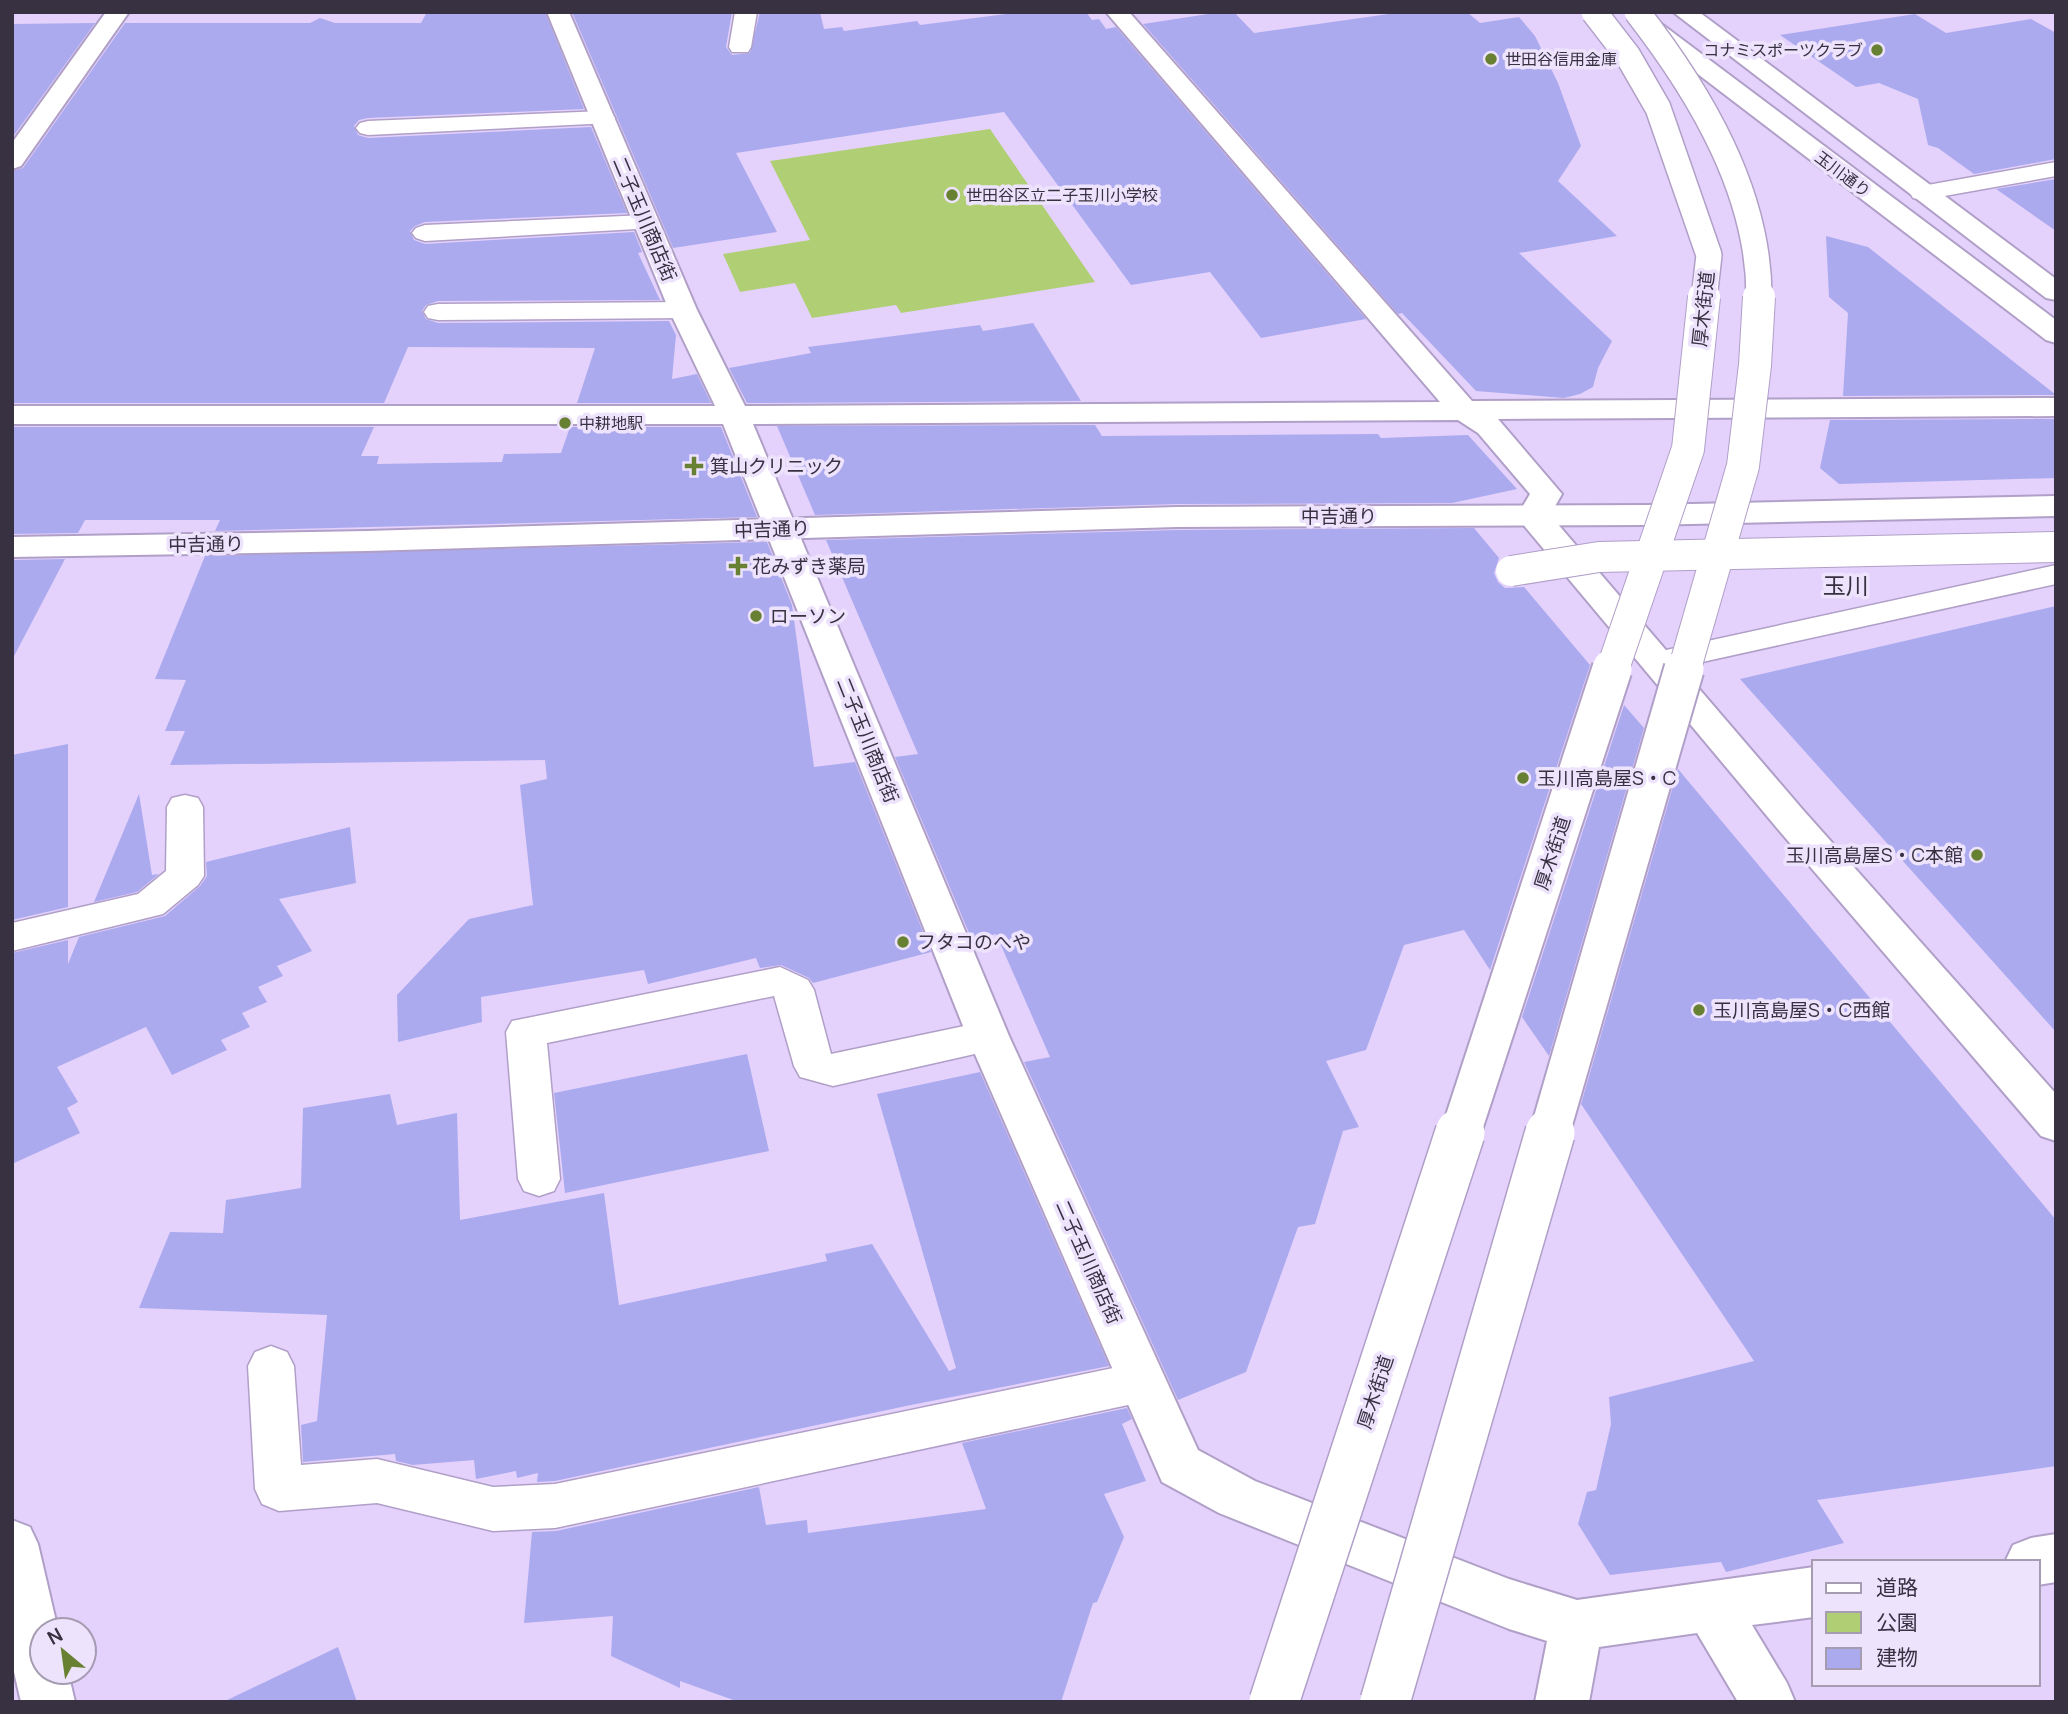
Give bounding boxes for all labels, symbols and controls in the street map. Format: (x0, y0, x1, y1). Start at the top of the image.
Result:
place label: コナミスポーツクラブ (1703, 39, 1863, 61)
marker: コナミスポーツクラブ (1869, 42, 1885, 58)
place label: 世田谷信用金庫 (1505, 48, 1617, 70)
marker: 世田谷信用金庫 (1483, 51, 1499, 67)
street label: 玉川通り (1811, 146, 1875, 202)
street label: 二子玉川商店街 (607, 153, 683, 285)
place label: 世田谷区立二子玉川小学校 (966, 184, 1158, 206)
marker: 世田谷区立二子玉川小学校 (944, 187, 960, 203)
street label: 厚木街道 (1686, 270, 1720, 348)
place label: 中耕地駅 (579, 412, 643, 434)
marker: 中耕地駅 (557, 415, 573, 431)
place label: 箕山クリニック (710, 453, 843, 479)
marker: 箕山クリニック (684, 456, 704, 476)
street label: 中吉通り (1301, 503, 1377, 529)
street label: 中吉通り (734, 515, 810, 543)
street label: 中吉通り (168, 530, 244, 558)
place label: 花みずき薬局 (752, 553, 866, 579)
marker: 花みずき薬局 (730, 558, 746, 574)
district label: 玉川 (1823, 569, 1869, 601)
place label: ローソン (770, 603, 846, 629)
marker: ローソン (748, 608, 764, 624)
street label: 二子玉川商店街 (831, 673, 905, 807)
place label: 玉川高島屋S・C (1537, 765, 1676, 791)
marker: 玉川高島屋S・C (1515, 770, 1531, 786)
street label: 厚木街道 (1528, 813, 1576, 893)
place label: 玉川高島屋S・C本館 (1786, 842, 1963, 868)
marker: 玉川高島屋S・C本館 (1969, 847, 1985, 863)
place label: フタコのへや (917, 929, 1031, 955)
marker: フタコのへや (895, 934, 911, 950)
place label: 玉川高島屋S・C西館 (1713, 997, 1890, 1023)
marker: 玉川高島屋S・C西館 (1691, 1002, 1707, 1018)
street label: 二子玉川商店街 (1050, 1196, 1128, 1328)
street label: 厚木街道 (1351, 1352, 1399, 1432)
legend (1812, 1560, 2040, 1686)
text: 道路 (1876, 1573, 1918, 1601)
text: 公園 (1876, 1608, 1918, 1636)
north arrow (28, 1616, 98, 1686)
text: N (42, 1621, 67, 1651)
text: 建物 (1876, 1643, 1918, 1671)

